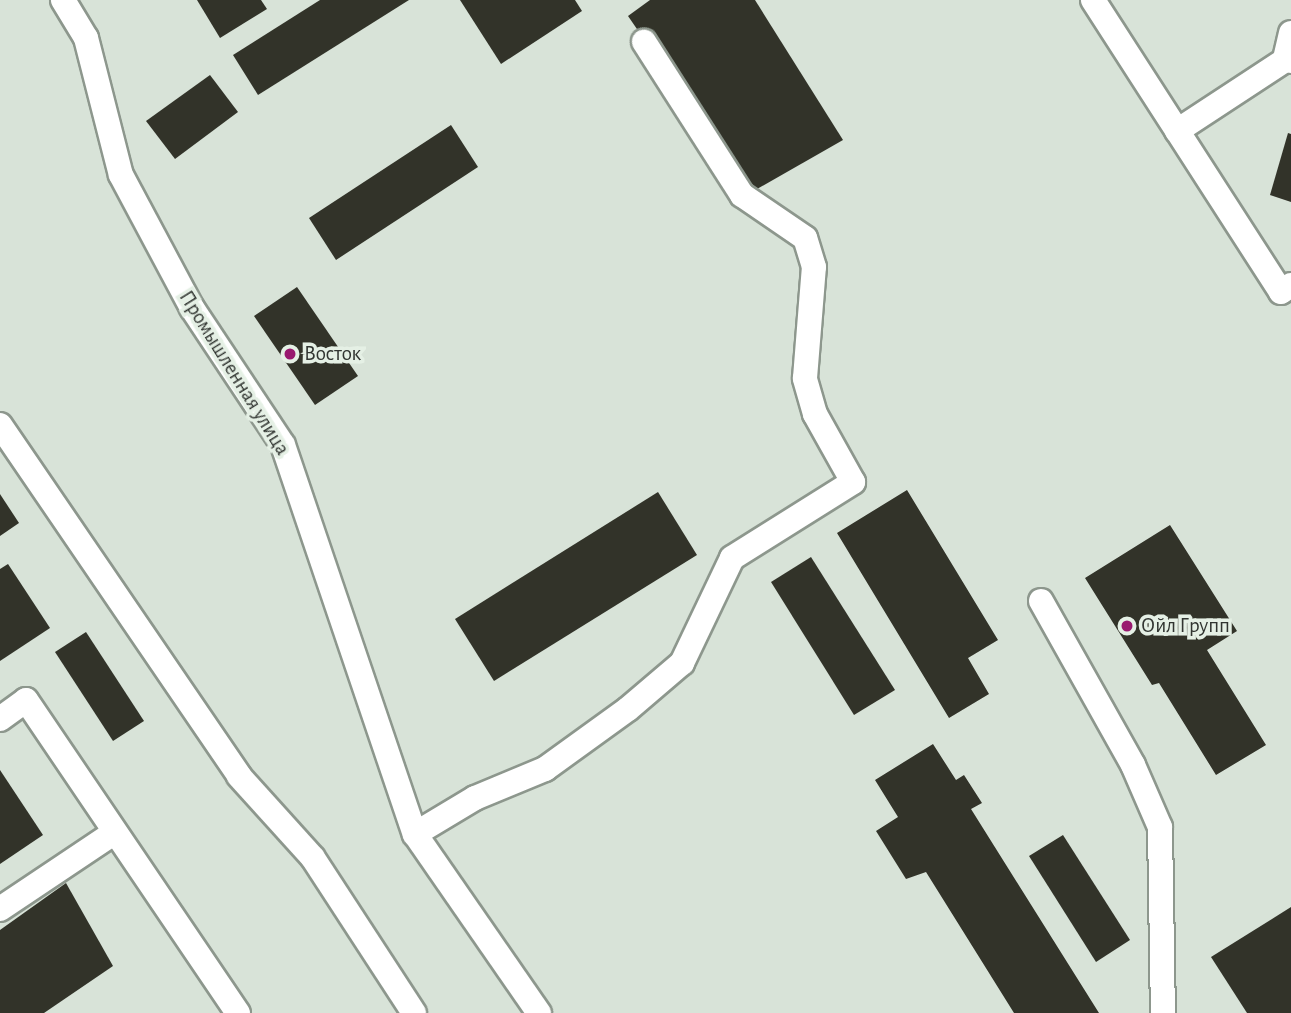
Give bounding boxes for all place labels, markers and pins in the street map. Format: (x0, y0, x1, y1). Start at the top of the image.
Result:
place label: Восток (304, 341, 361, 367)
marker: Восток (282, 346, 298, 362)
place label: Ойл Групп (1141, 613, 1230, 639)
marker: Ойл Групп (1119, 618, 1135, 634)

